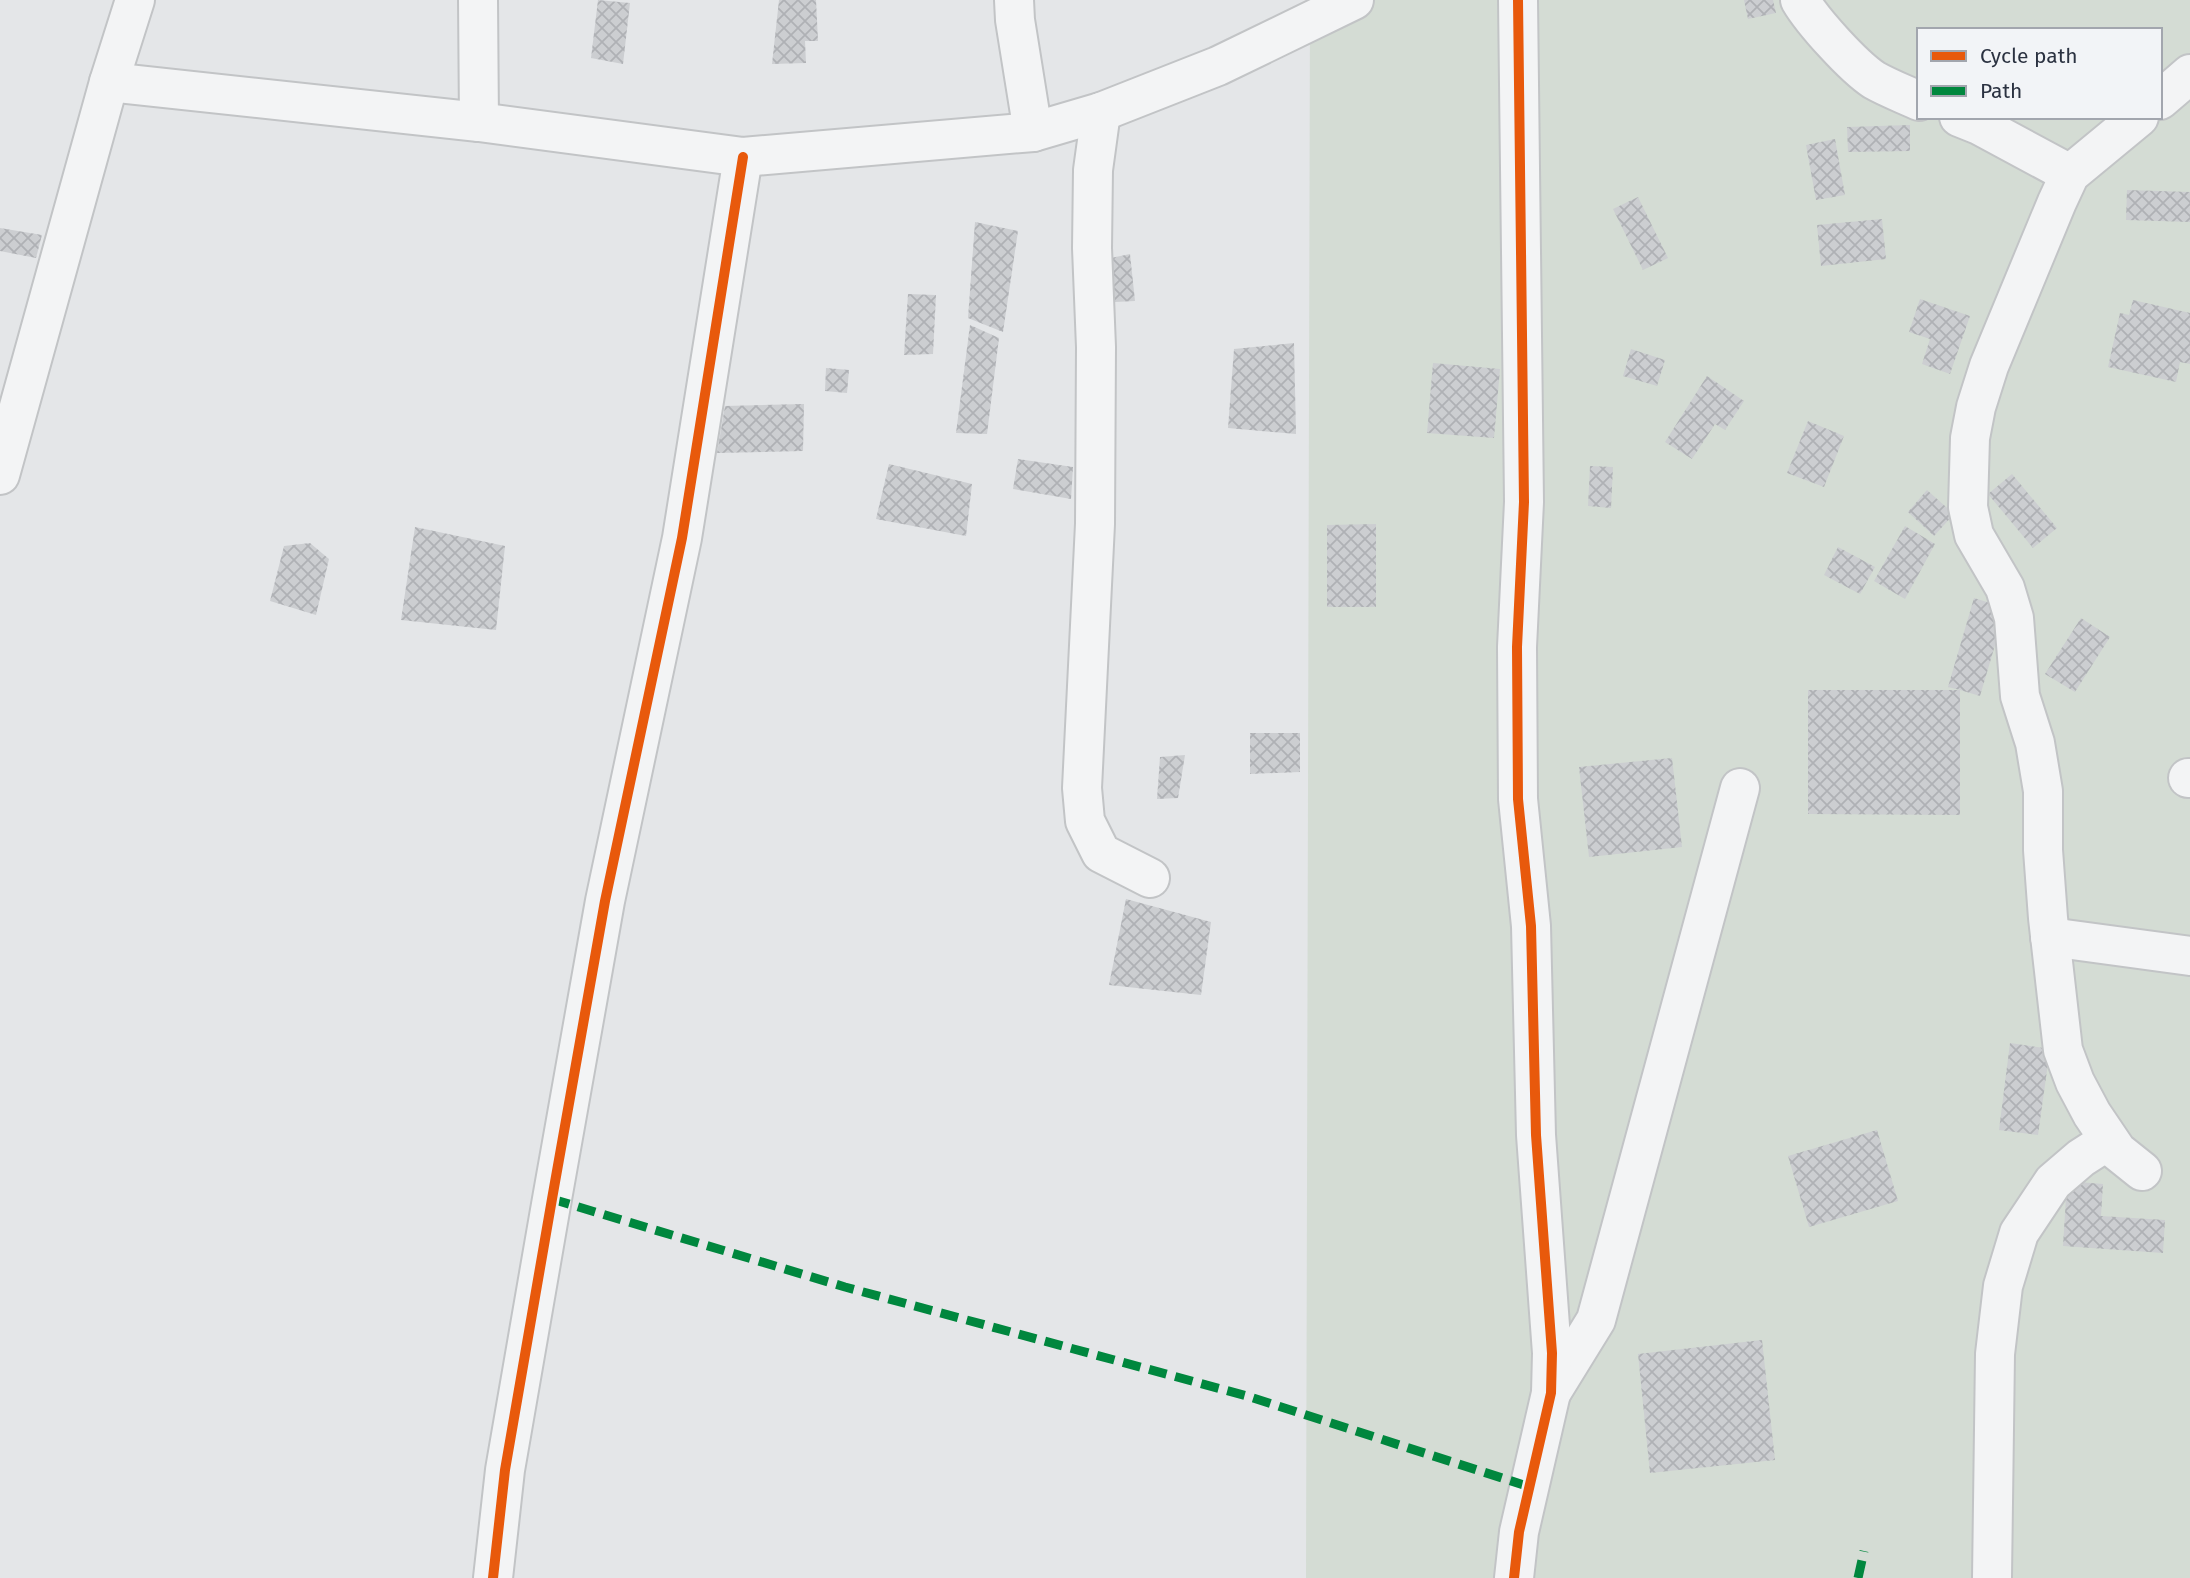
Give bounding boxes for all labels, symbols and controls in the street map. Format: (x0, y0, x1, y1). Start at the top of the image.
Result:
legend (1917, 28, 2162, 119)
text: Cycle path (1980, 43, 2078, 69)
text: Path (1980, 78, 2022, 104)

